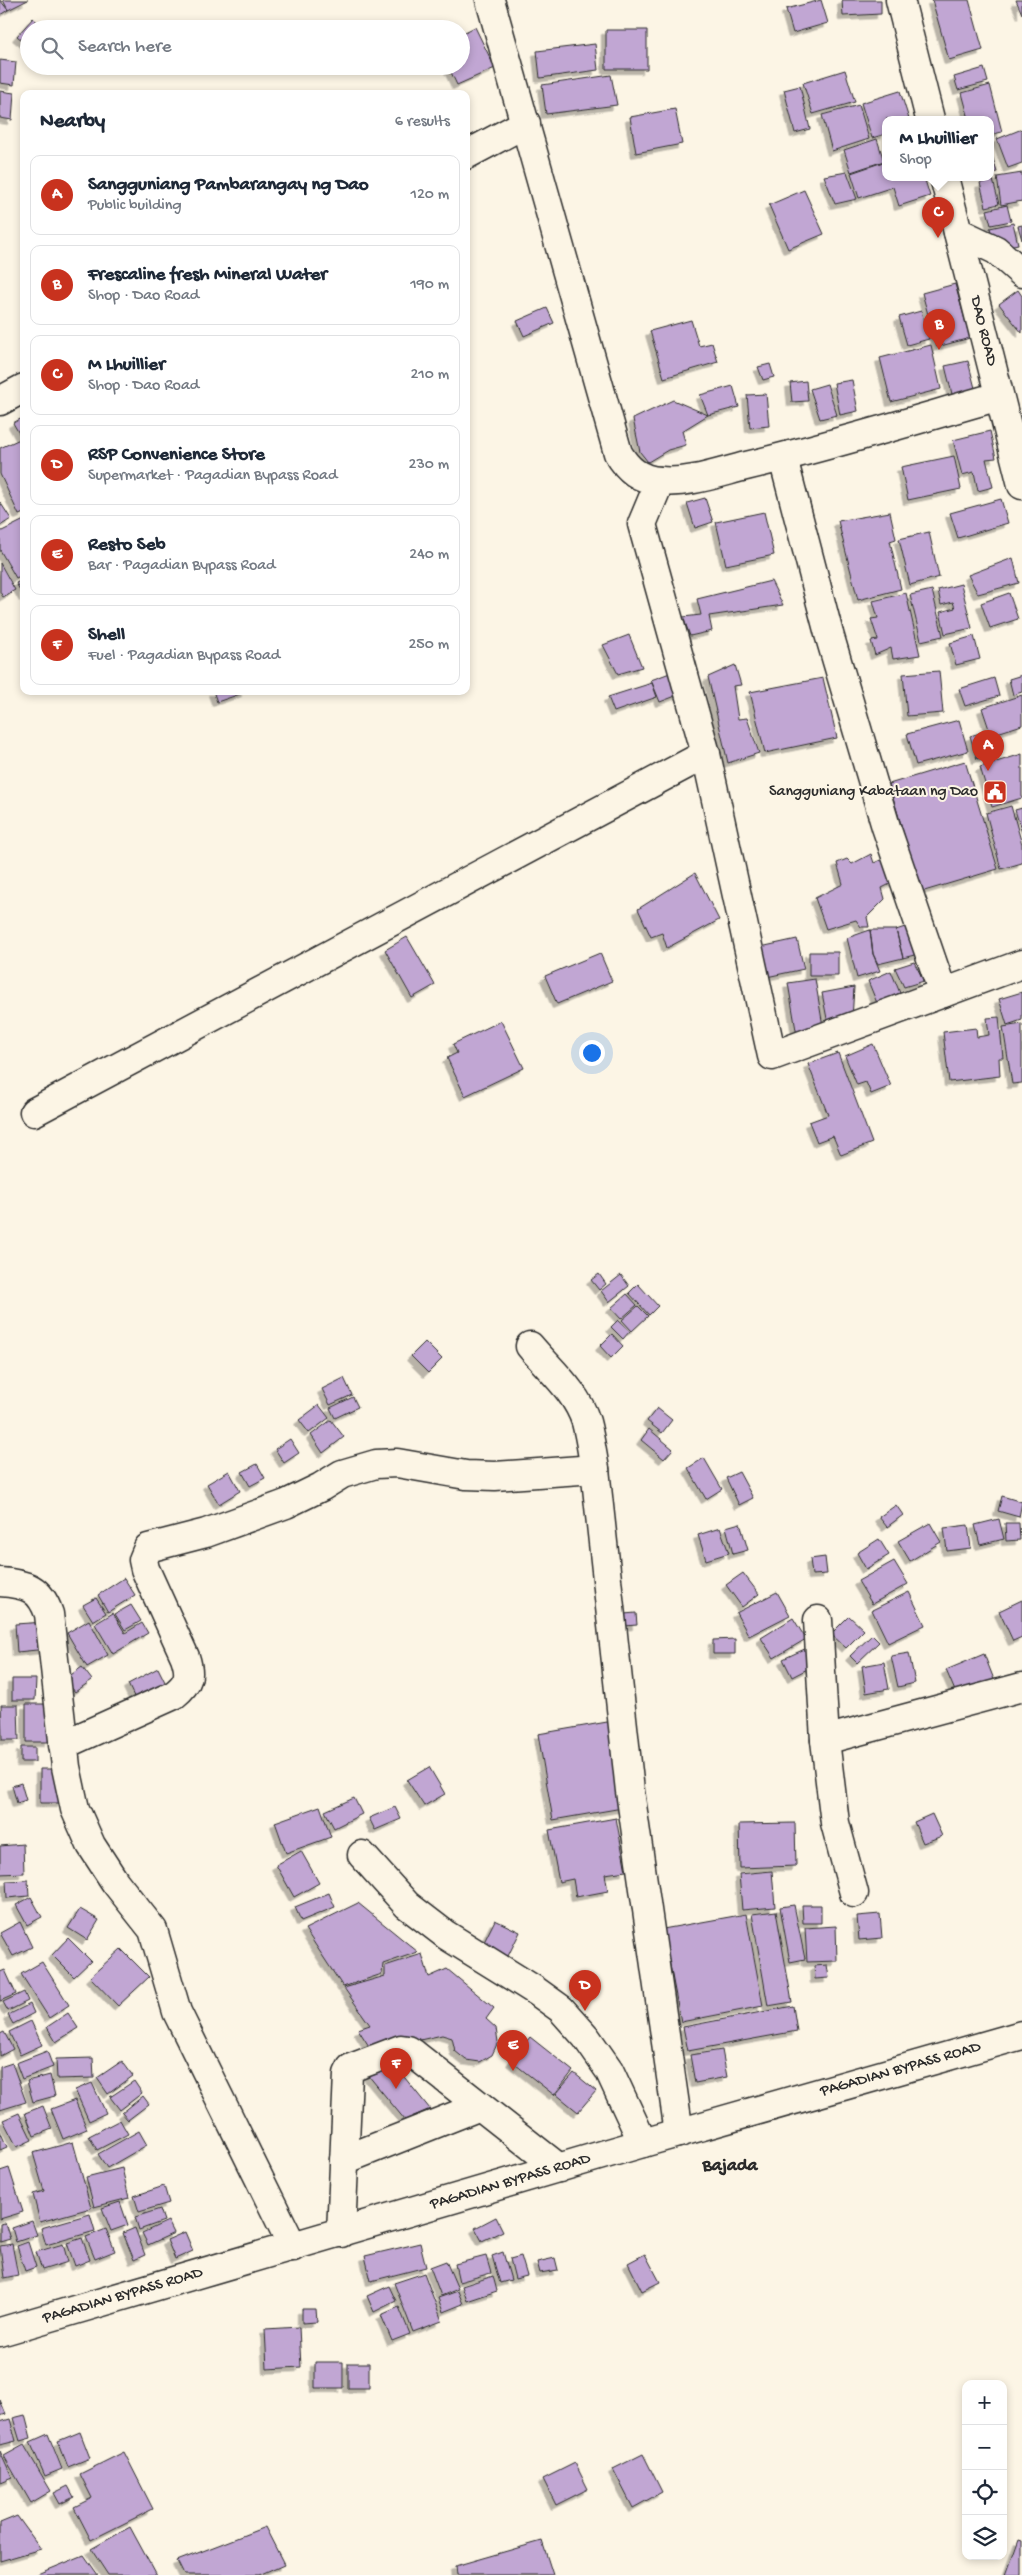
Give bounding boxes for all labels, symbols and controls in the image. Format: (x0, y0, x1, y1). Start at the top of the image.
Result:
search box (20, 20, 470, 75)
icon: search (38, 34, 66, 62)
text: Search here (78, 36, 172, 59)
text: Nearby (40, 110, 105, 135)
text: 6 results (395, 113, 450, 132)
popup (882, 116, 994, 181)
text: M Lhuillier (900, 128, 976, 151)
text: Shop (900, 151, 932, 170)
text: Sangguniang Pambarangay ng Dao (88, 174, 369, 197)
text: A (52, 186, 62, 205)
text: 120 m (410, 186, 449, 205)
text: Public building (88, 197, 182, 216)
pin: C (922, 197, 954, 238)
text: Frescaline fresh Mineral Water (88, 264, 327, 287)
text: B (53, 276, 61, 295)
text: 190 m (410, 276, 449, 295)
text: Shop · Dao Road (88, 287, 199, 306)
street label: DAO ROAD (965, 293, 1001, 369)
pin: B (923, 309, 955, 350)
text: M Lhuillier (88, 354, 165, 377)
text: C (53, 366, 61, 385)
text: 210 m (410, 366, 449, 385)
text: Shop · Dao Road (88, 377, 199, 396)
text: RSP Convenience Store (88, 444, 265, 467)
text: D (52, 456, 62, 475)
text: 230 m (409, 456, 449, 475)
text: Supermarket · Pagadian Bypass Road (88, 467, 337, 486)
text: Resto Seb (88, 534, 166, 557)
text: E (52, 546, 62, 565)
text: 240 m (409, 546, 449, 565)
text: Bar · Pagadian Bypass Road (88, 557, 275, 576)
text: Shell (88, 624, 125, 647)
text: F (53, 636, 61, 655)
text: 250 m (409, 636, 449, 655)
text: Fuel · Pagadian Bypass Road (88, 647, 280, 666)
pin: A (972, 730, 1004, 771)
public building icon: Sangguniang Kabataan ng Dao (982, 779, 1008, 805)
place label: Sangguniang Kabataan ng Dao (769, 783, 978, 802)
your location (579, 1040, 605, 1066)
pin: D (569, 1970, 601, 2011)
pin: E (497, 2030, 529, 2071)
street label: PAGADIAN BYPASS ROAD (817, 2038, 984, 2102)
pin: F (380, 2048, 412, 2089)
street label: PAGADIAN BYPASS ROAD (427, 2149, 593, 2215)
district label: Bajada (702, 2156, 758, 2177)
street label: PAGADIAN BYPASS ROAD (39, 2263, 206, 2329)
map controls (962, 2380, 1007, 2560)
button: + (962, 2380, 1007, 2425)
button: − (962, 2425, 1007, 2470)
button: locate (962, 2470, 1007, 2515)
button: layers (962, 2515, 1007, 2560)

